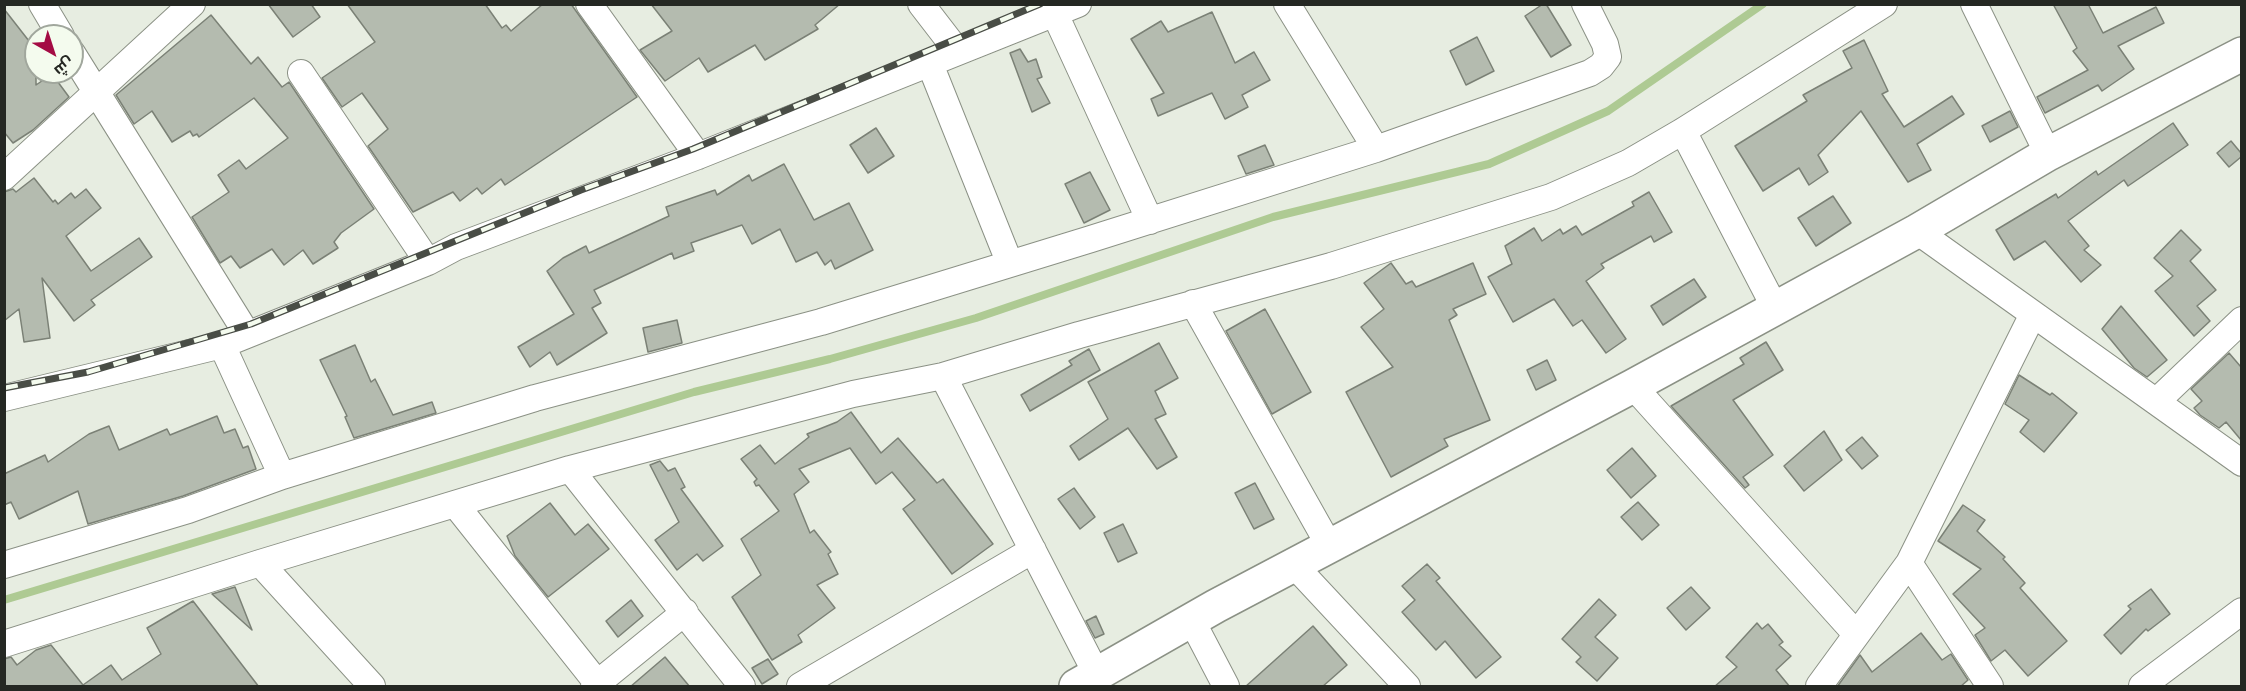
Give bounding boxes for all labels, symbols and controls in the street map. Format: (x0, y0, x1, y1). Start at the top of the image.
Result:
north arrow (24, 24, 84, 84)
text: ش (50, 53, 78, 81)

